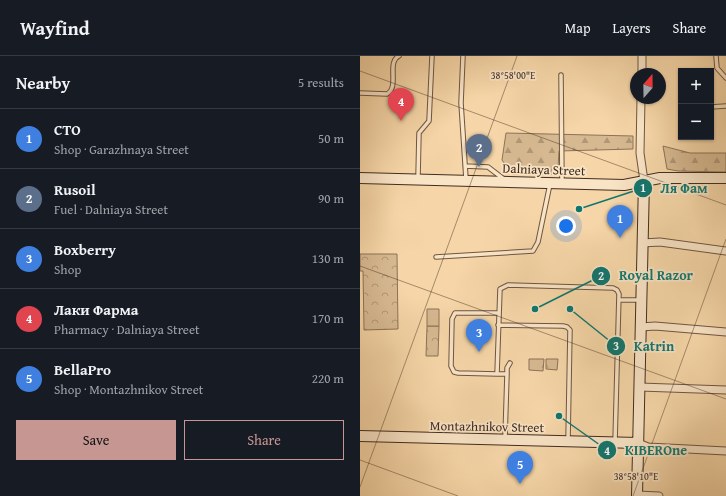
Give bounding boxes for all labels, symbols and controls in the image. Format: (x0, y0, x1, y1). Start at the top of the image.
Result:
text: Wayfind (20, 14, 90, 42)
text: Map (565, 18, 591, 38)
text: Layers (613, 18, 651, 38)
text: Share (673, 18, 706, 38)
text: 38°58'00"E (491, 68, 535, 83)
north arrow (630, 68, 666, 104)
map controls (678, 68, 714, 140)
button: + (678, 68, 714, 104)
text: Nearby (16, 70, 70, 95)
text: 5 results (298, 73, 344, 92)
pin: 4 (388, 88, 414, 121)
button: − (678, 104, 714, 140)
text: СТО (54, 119, 81, 140)
text: 1 (26, 129, 32, 148)
text: 50 m (318, 129, 344, 148)
pin: 2 (466, 134, 492, 167)
text: Shop · Garazhnaya Street (54, 140, 189, 159)
street label: Dalniaya Street (502, 159, 586, 180)
callout: Ля Фам (633, 175, 716, 201)
text: Ля Фам (660, 178, 708, 198)
text: Rusoil (54, 179, 96, 200)
text: 1 (640, 179, 646, 196)
text: 2 (26, 189, 32, 208)
text: 90 m (318, 189, 344, 208)
text: Fuel · Dalniaya Street (54, 200, 168, 219)
pin: 1 (607, 205, 633, 238)
your location (556, 216, 576, 236)
text: Boxberry (54, 239, 116, 260)
text: 3 (26, 249, 32, 268)
text: 130 m (312, 249, 344, 268)
text: Shop (54, 260, 81, 279)
callout: Royal Razor (591, 263, 701, 289)
text: Royal Razor (619, 265, 694, 285)
text: 2 (598, 267, 604, 284)
text: Лаки Фарма (54, 299, 139, 320)
text: 4 (26, 309, 32, 328)
text: 170 m (312, 309, 344, 328)
pin: 3 (466, 319, 492, 352)
text: Pharmacy · Dalniaya Street (54, 320, 200, 339)
callout: Katrin (606, 333, 682, 359)
text: Katrin (634, 336, 675, 356)
text: 3 (613, 337, 619, 354)
text: BellaPro (54, 359, 111, 380)
text: 5 (26, 369, 32, 388)
text: 220 m (312, 369, 344, 388)
text: Shop · Montazhnikov Street (54, 380, 203, 399)
street label: Montazhnikov Street (430, 416, 545, 437)
button: Save (16, 420, 176, 460)
button: Share (184, 420, 344, 460)
callout: KIBEROne (597, 437, 695, 463)
text: KIBEROne (625, 440, 687, 460)
text: 4 (604, 442, 610, 459)
pin: 5 (507, 451, 533, 484)
text: 38°58'10"E (614, 469, 658, 484)

